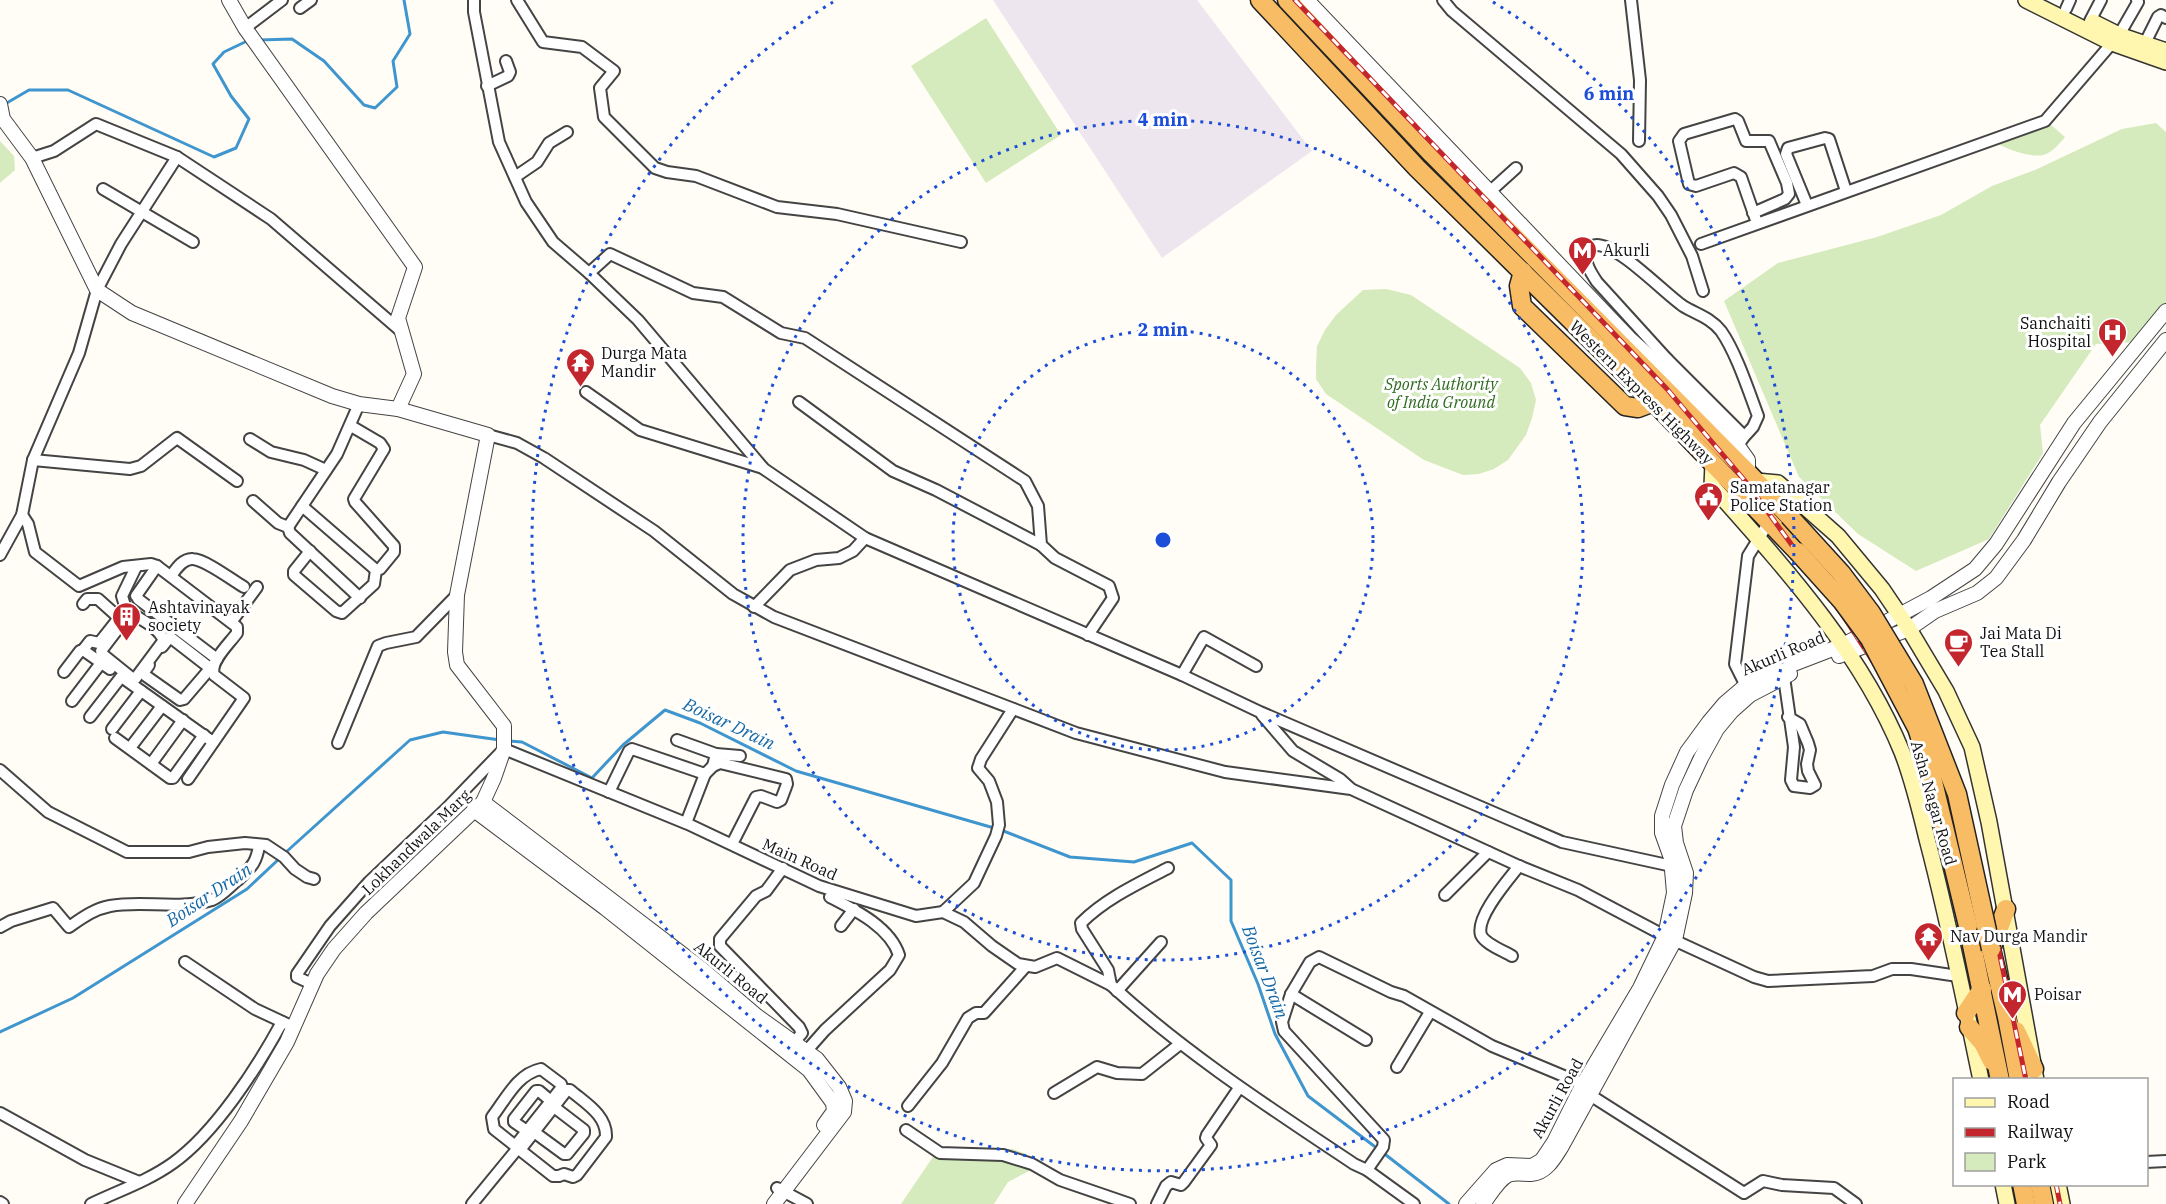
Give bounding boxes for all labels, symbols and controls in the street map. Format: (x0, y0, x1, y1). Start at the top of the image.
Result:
text: 6 min (1584, 82, 1634, 105)
text: 4 min (1138, 108, 1188, 131)
metro station icon: Akurli (1566, 234, 1598, 276)
place label: Akurli (1603, 240, 1650, 260)
place label: Sanchaiti Hospital (2020, 313, 2091, 351)
street label: Western Express Highway (1566, 316, 1719, 469)
hospital icon: Sanchaiti Hospital (2096, 316, 2128, 358)
text: 2 min (1138, 318, 1188, 341)
place label: Durga Mata Mandir (601, 343, 688, 381)
temple icon: Durga Mata Mandir (564, 346, 596, 388)
park label: Sports Authority of India Ground (1384, 374, 1499, 412)
place label: Samatanagar Police Station (1730, 477, 1833, 515)
public building icon: Samatanagar Police Station (1693, 480, 1725, 522)
centre of rings (1153, 530, 1173, 550)
place label: Ashtavinayak society (148, 597, 250, 635)
building icon: Ashtavinayak society (111, 600, 143, 642)
place label: Jai Mata Di Tea Stall (1980, 623, 2062, 661)
street label: Akurli Road (1738, 626, 1828, 680)
cafe icon: Jai Mata Di Tea Stall (1943, 626, 1975, 668)
water label: Boisar Drain (679, 692, 779, 755)
street label: Asha Nagar Road (1907, 738, 1961, 868)
street label: Lokhandwala Marg (358, 785, 475, 899)
street label: Main Road (759, 834, 841, 884)
water label: Boisar Drain (161, 857, 257, 932)
temple icon: Nav Durga Mandir (1913, 920, 1945, 962)
water label: Boisar Drain (1237, 921, 1294, 1023)
place label: Nav Durga Mandir (1950, 926, 2087, 946)
street label: Akurli Road (690, 936, 772, 1008)
metro station icon: Poisar (1997, 978, 2029, 1020)
place label: Poisar (2034, 984, 2081, 1004)
street label: Akurli Road (1527, 1054, 1587, 1142)
legend (1953, 1078, 2148, 1186)
text: Road (2007, 1090, 2050, 1113)
text: Railway (2007, 1120, 2073, 1143)
text: Park (2007, 1150, 2047, 1173)

